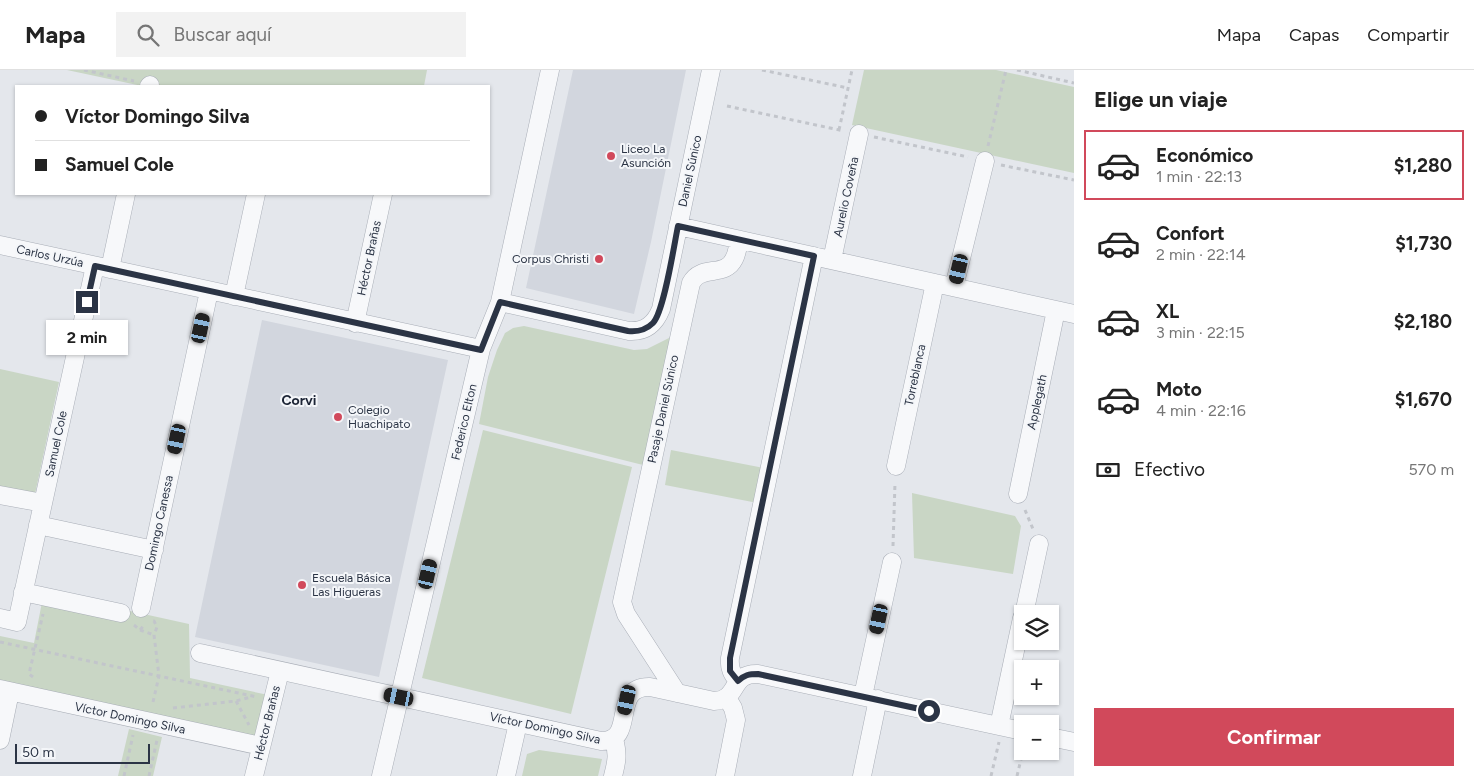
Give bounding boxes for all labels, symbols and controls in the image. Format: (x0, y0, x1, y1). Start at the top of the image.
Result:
search box (116, 12, 466, 57)
text: Mapa (25, 20, 86, 49)
icon: search (134, 21, 162, 49)
text: Buscar aquí (174, 23, 271, 46)
text: Mapa (1217, 24, 1261, 46)
text: Capas (1289, 24, 1339, 46)
text: Compartir (1367, 24, 1449, 46)
text: Elige un viaje (1094, 86, 1227, 113)
text: Víctor Domingo Silva (65, 105, 250, 128)
street label: Daniel Súnico (676, 134, 704, 208)
place label: Liceo La Asunción (621, 142, 671, 170)
icon: car (1096, 143, 1141, 188)
text: Económico (1156, 144, 1253, 167)
marker: Liceo La Asunción (605, 150, 617, 162)
text: Samuel Cole (65, 153, 174, 176)
text: $1,280 (1394, 154, 1452, 177)
street label: Aurelio Coveña (831, 156, 861, 238)
text: 1 min · 22:13 (1156, 167, 1242, 186)
street label: Héctor Brañas (354, 219, 384, 297)
icon: car (1096, 221, 1141, 266)
text: Confort (1156, 222, 1225, 245)
text: $1,730 (1395, 232, 1452, 255)
street label: Carlos Urzúa (15, 242, 85, 270)
text: 2 min · 22:14 (1156, 245, 1246, 264)
place label: Corpus Christi (512, 252, 589, 266)
marker: Corpus Christi (593, 253, 605, 265)
car (948, 253, 969, 285)
route end (76, 291, 98, 313)
icon: car (1096, 299, 1141, 344)
text: XL (1156, 300, 1179, 323)
text: $2,180 (1394, 310, 1452, 333)
car (190, 312, 211, 344)
callout: 2 min (46, 320, 128, 354)
text: 3 min · 22:15 (1156, 323, 1245, 342)
text: 2 min (67, 328, 107, 347)
street label: Torreblanca (902, 343, 928, 407)
street label: Pasaje Daniel Súnico (645, 354, 681, 464)
street label: Applegath (1024, 373, 1050, 431)
icon: car (1096, 377, 1141, 422)
text: Moto (1156, 378, 1202, 401)
street label: Federico Elton (448, 382, 480, 461)
text: $1,670 (1395, 388, 1452, 411)
district label: Corvi (281, 392, 317, 409)
text: 4 min · 22:16 (1156, 401, 1246, 420)
place label: Colegio Huachipato (348, 403, 411, 431)
street label: Samuel Cole (42, 409, 70, 478)
marker: Colegio Huachipato (332, 411, 344, 423)
car (166, 423, 187, 455)
icon: cash (1094, 456, 1122, 484)
text: Efectivo (1134, 458, 1205, 481)
text: 570 m (1408, 460, 1454, 479)
street label: Domingo Canessa (142, 474, 176, 572)
car (417, 558, 438, 590)
place label: Escuela Básica Las Higueras (312, 571, 391, 599)
marker: Escuela Básica Las Higueras (296, 579, 308, 591)
car (868, 603, 889, 635)
map controls (1014, 605, 1059, 760)
button: layers (1014, 605, 1059, 650)
button: + (1014, 660, 1059, 705)
street label: Héctor Brañas (251, 684, 283, 762)
car (616, 684, 637, 716)
car (382, 687, 415, 707)
street label: Víctor Domingo Silva (73, 699, 187, 737)
route start (918, 700, 940, 722)
button: Confirmar (1094, 708, 1454, 766)
street label: Víctor Domingo Silva (488, 709, 602, 747)
button: − (1014, 715, 1059, 760)
scale bar (15, 741, 150, 764)
text: 50 m (22, 744, 54, 761)

